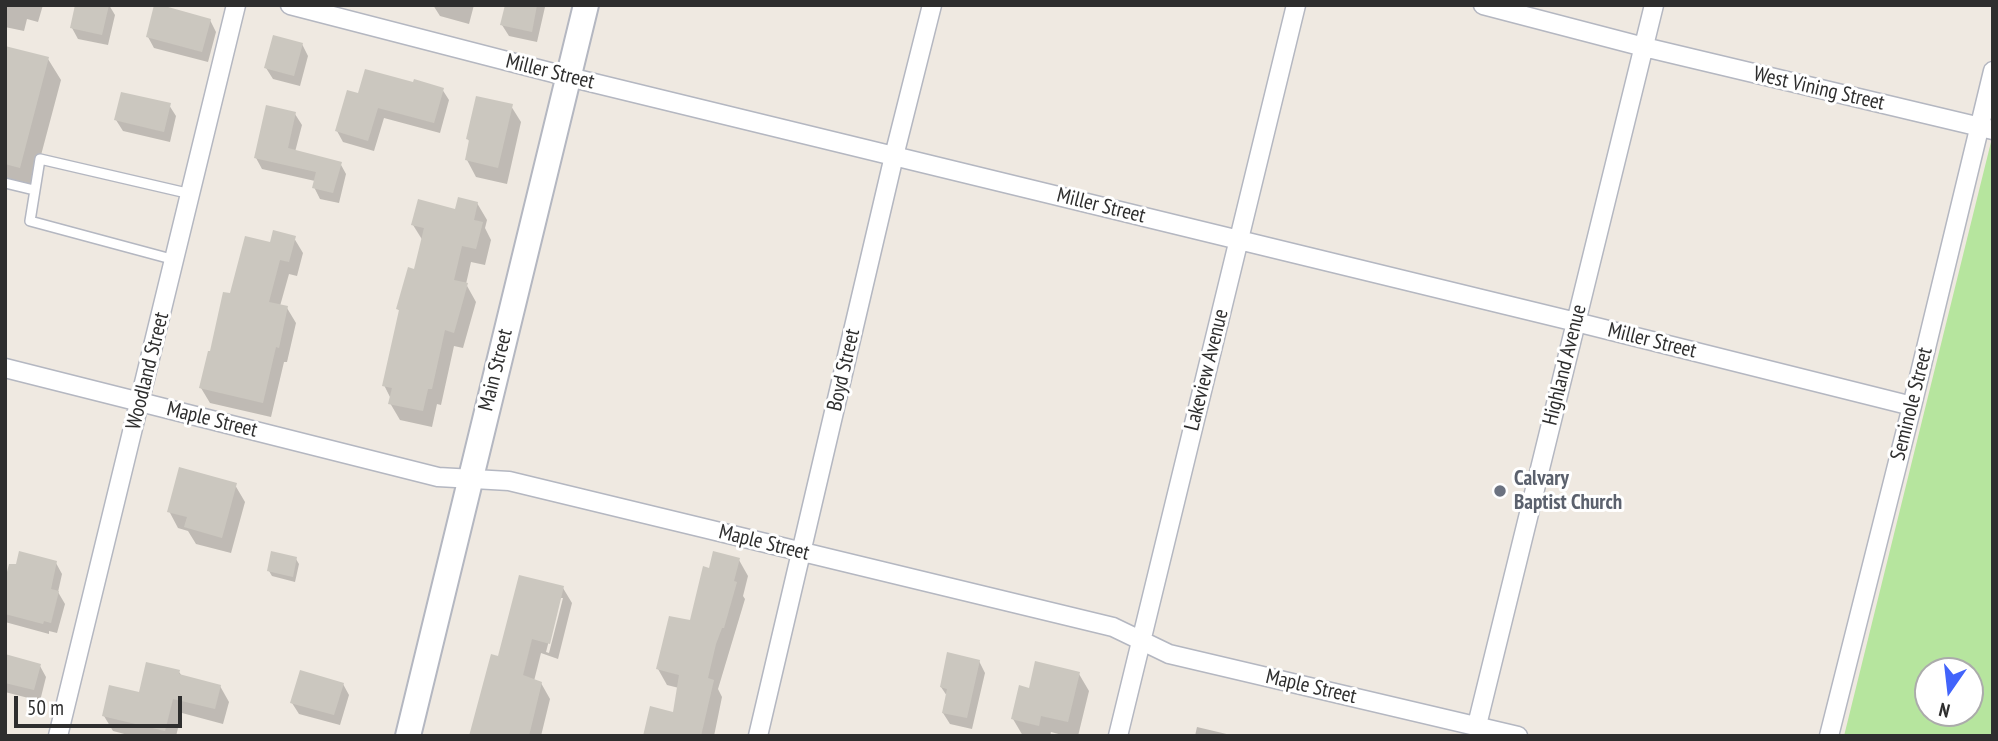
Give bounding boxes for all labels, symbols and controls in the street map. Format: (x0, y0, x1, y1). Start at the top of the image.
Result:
street label: Miller Street (503, 49, 597, 95)
street label: West Vining Street (1751, 62, 1887, 116)
street label: Miller Street (1054, 183, 1148, 229)
street label: Highland Avenue (1538, 302, 1592, 428)
street label: Lakeview Avenue (1180, 307, 1234, 433)
street label: Woodland Street (121, 310, 175, 432)
street label: Miller Street (1605, 318, 1699, 364)
street label: Main Street (474, 326, 518, 414)
street label: Boyd Street (822, 326, 866, 414)
street label: Seminole Street (1886, 345, 1938, 463)
street label: Maple Street (164, 397, 260, 443)
place label: Calvary Baptist Church (1514, 466, 1622, 516)
marker: Calvary Baptist Church (1492, 483, 1508, 499)
street label: Maple Street (716, 520, 812, 566)
north arrow (1914, 657, 1984, 727)
street label: Maple Street (1263, 664, 1359, 710)
scale bar (18, 682, 186, 726)
text: 50 m (27, 694, 64, 721)
text: N (1937, 698, 1952, 723)

